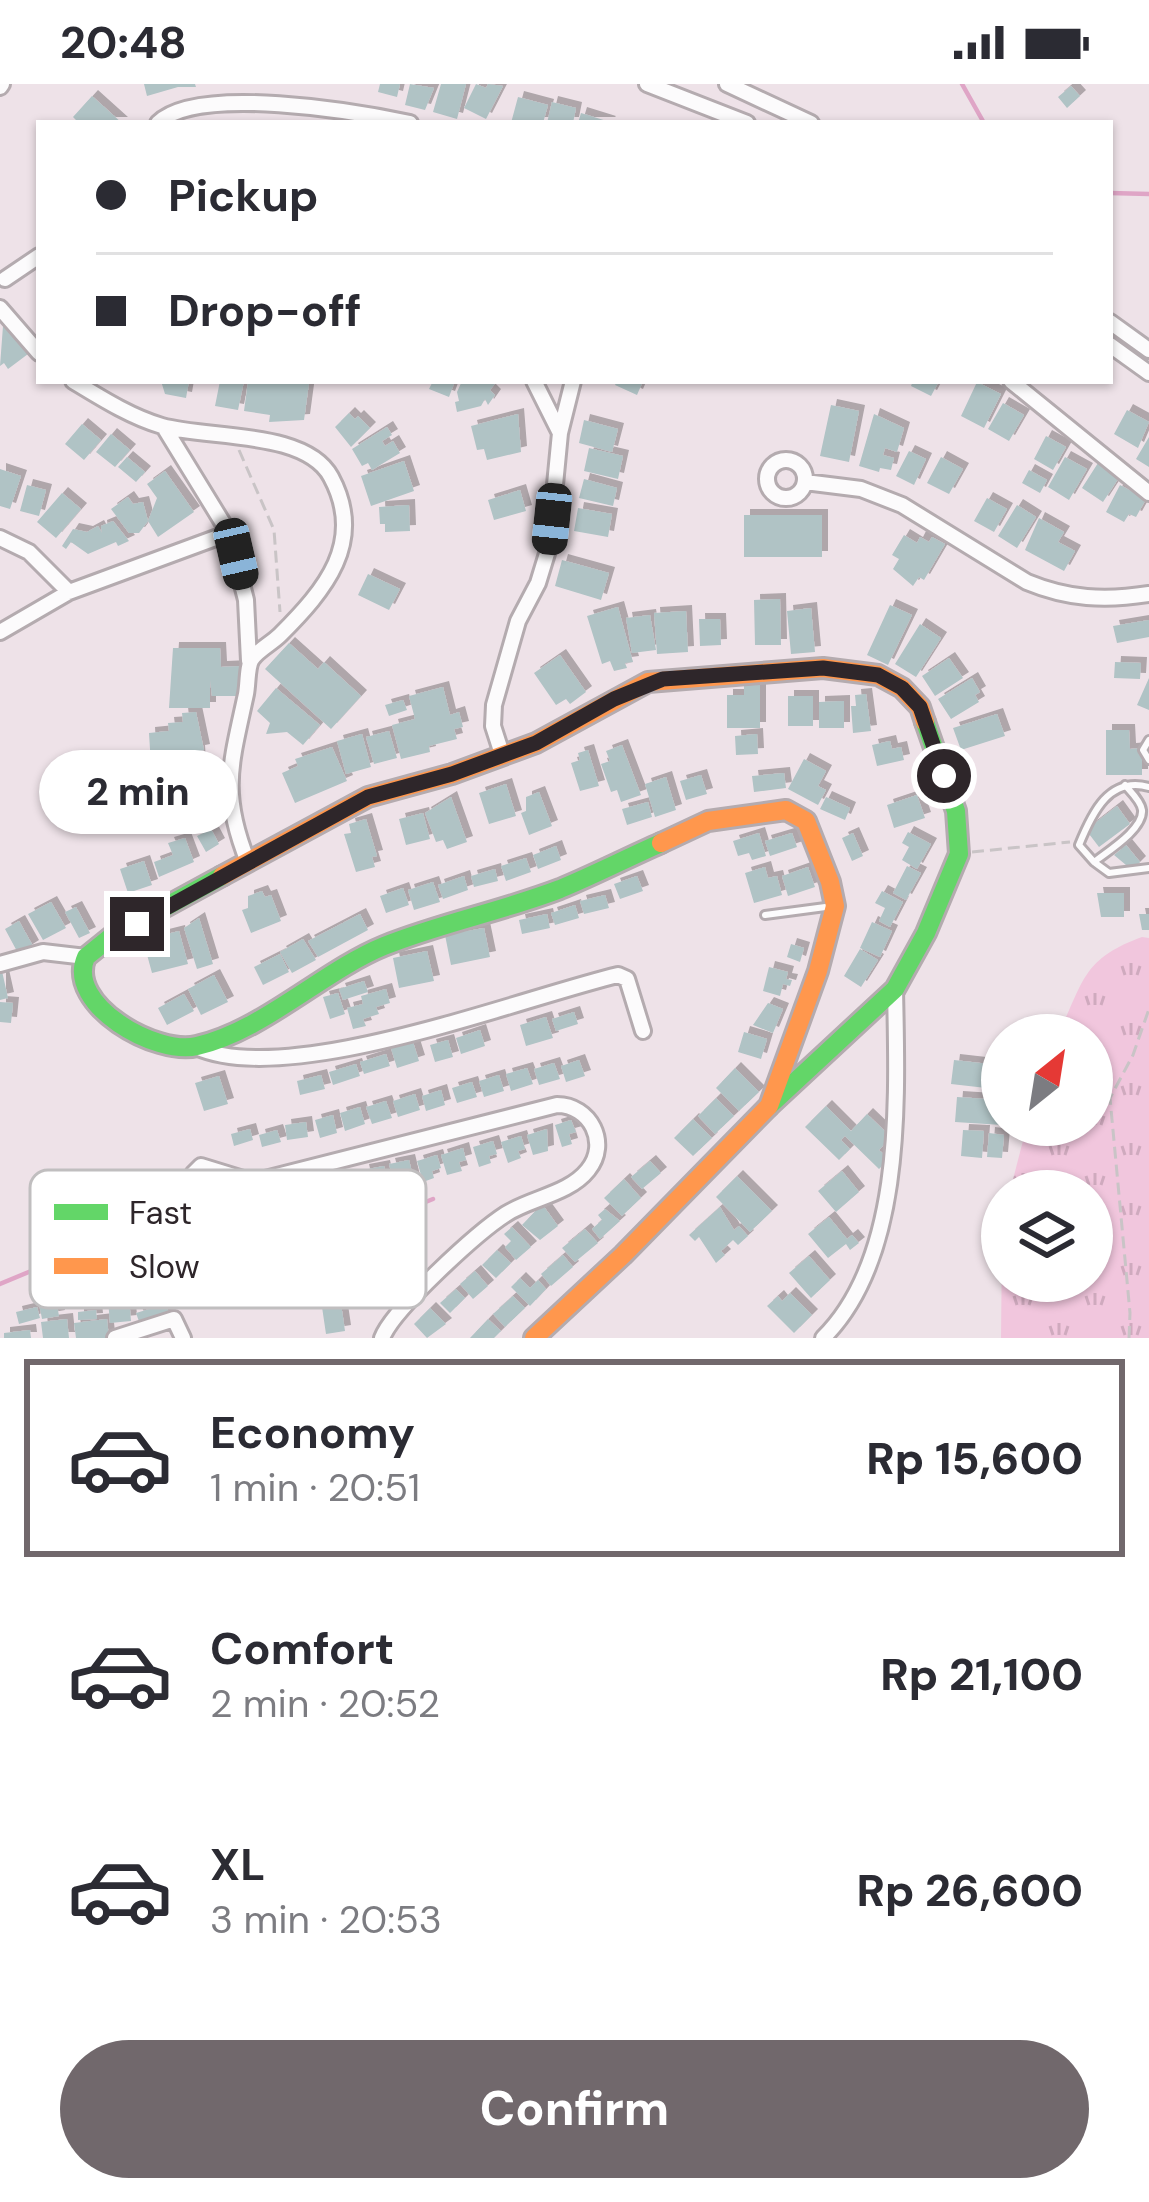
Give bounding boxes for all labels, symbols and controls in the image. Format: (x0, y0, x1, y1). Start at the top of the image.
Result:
text: 20:48 (60, 13, 187, 72)
text: Pickup (168, 166, 318, 225)
text: Drop-off (168, 281, 362, 340)
car (530, 481, 574, 557)
car (210, 515, 262, 593)
route start (917, 749, 971, 803)
callout: 2 min (38, 750, 236, 834)
text: 2 min (86, 766, 190, 817)
route end (110, 897, 164, 951)
north arrow (981, 1014, 1113, 1146)
map controls (981, 1014, 1113, 1302)
legend (30, 1170, 426, 1308)
button: layers (981, 1170, 1113, 1302)
text: Fast (129, 1191, 192, 1234)
text: Slow (129, 1245, 200, 1288)
text: Economy (210, 1403, 415, 1462)
icon: car (66, 1404, 174, 1512)
text: Rp 15,600 (866, 1429, 1083, 1488)
text: 1 min · 20:51 (210, 1462, 420, 1513)
text: Comfort (210, 1619, 394, 1678)
icon: car (66, 1620, 174, 1728)
text: Rp 21,100 (880, 1645, 1083, 1704)
text: 2 min · 20:52 (210, 1678, 440, 1729)
text: XL (210, 1835, 265, 1894)
icon: car (66, 1836, 174, 1944)
text: Rp 26,600 (856, 1861, 1083, 1920)
text: 3 min · 20:53 (210, 1894, 442, 1945)
button: Confirm (60, 2040, 1089, 2178)

